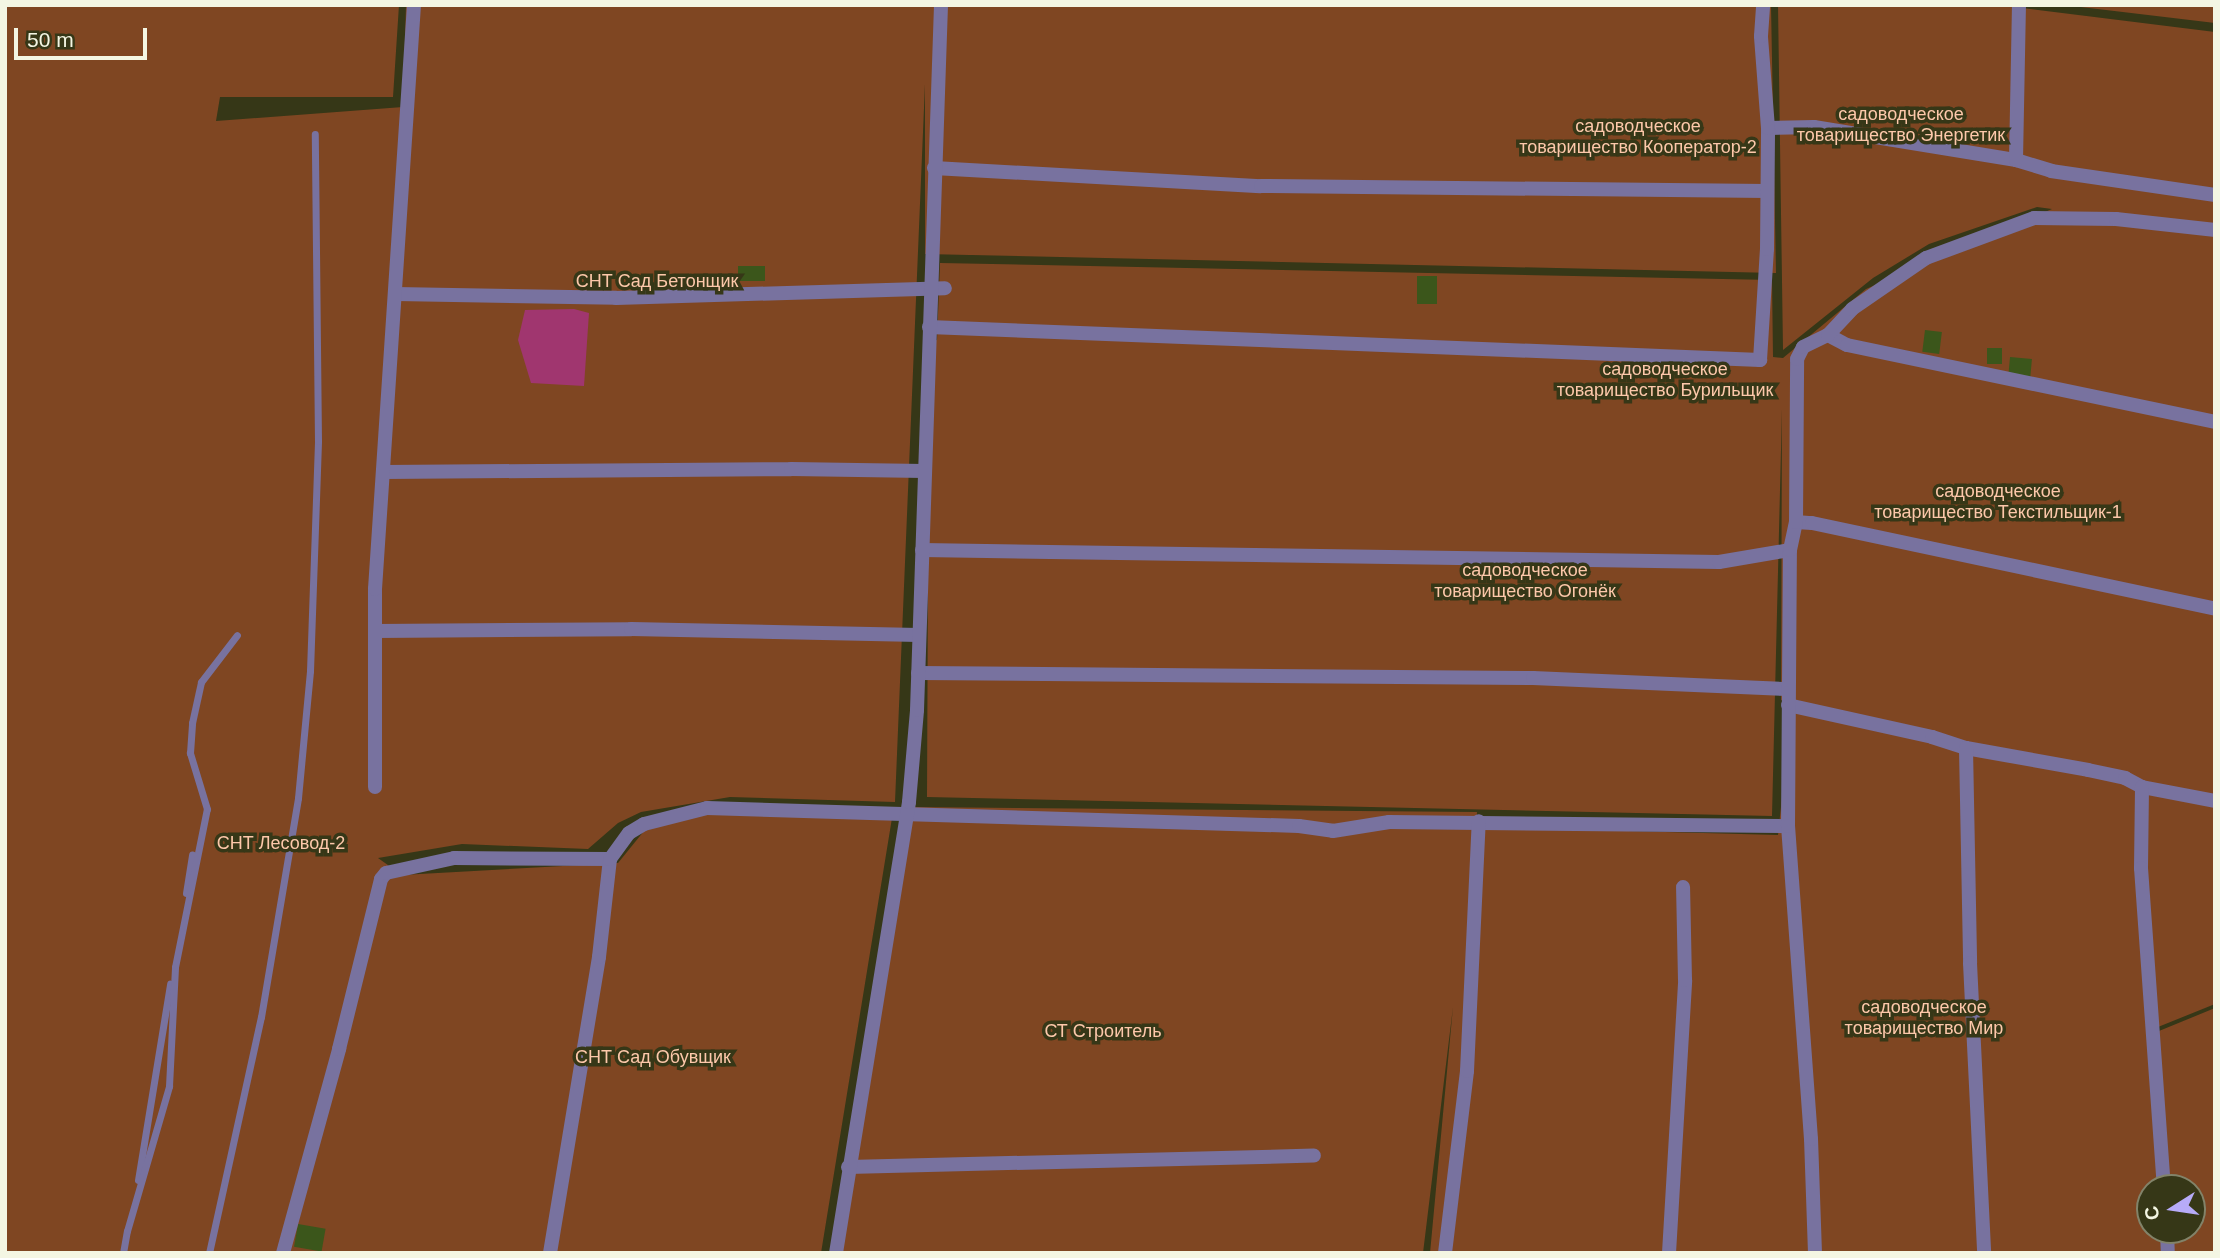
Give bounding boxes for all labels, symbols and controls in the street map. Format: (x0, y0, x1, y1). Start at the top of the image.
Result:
scale bar (18, 14, 150, 58)
text: 50 m (27, 28, 74, 51)
park label: садоводческое товарищество Энергетик (1797, 104, 2005, 146)
park label: садоводческое товарищество Кооператор-2 (1519, 116, 1757, 158)
park label: СНТ Сад Бетонщик (576, 270, 738, 292)
park label: садоводческое товарищество Бурильщик (1557, 359, 1773, 402)
park label: садоводческое товарищество Текстильщик-1 (1874, 481, 2122, 524)
park label: садоводческое товарищество Огонёк (1434, 560, 1616, 602)
park label: СНТ Лесовод-2 (217, 832, 345, 854)
park label: садоводческое товарищество Мир (1845, 997, 2003, 1040)
park label: СТ Строитель (1044, 1020, 1162, 1042)
park label: СНТ Сад Обувщик (575, 1046, 731, 1068)
north arrow (2136, 1174, 2206, 1244)
text: С (2140, 1204, 2164, 1222)

